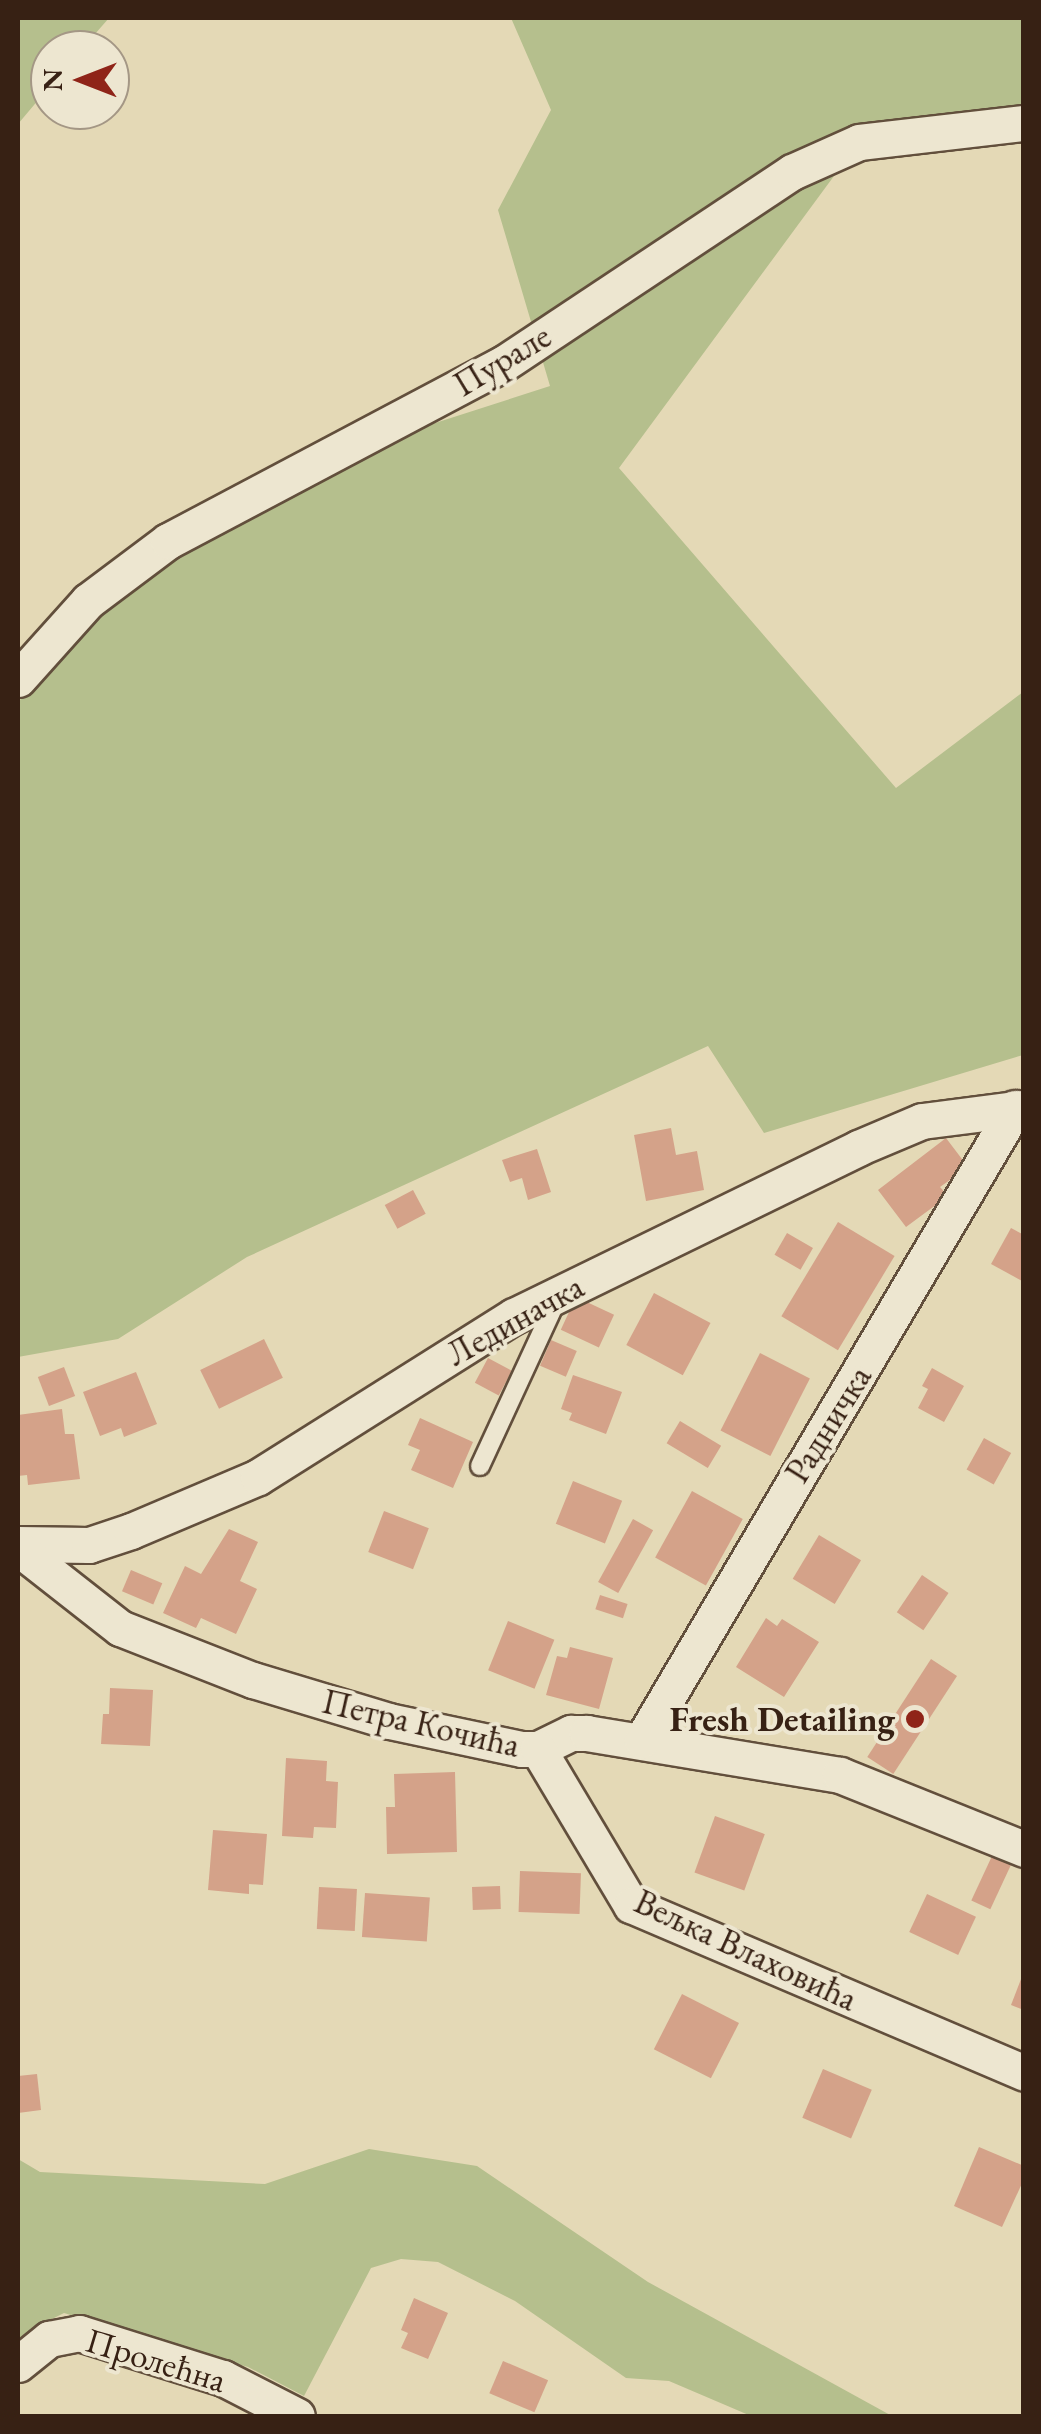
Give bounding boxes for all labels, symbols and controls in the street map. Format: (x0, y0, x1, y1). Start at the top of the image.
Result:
north arrow (30, 30, 130, 130)
text: N (34, 69, 70, 91)
street label: Пурале (446, 315, 558, 405)
street label: Лединачка (439, 1265, 591, 1375)
street label: Радничка (776, 1358, 880, 1490)
street label: Петра Кочића (318, 1680, 524, 1766)
place label: Fresh Detailing (669, 1698, 895, 1740)
marker: Fresh Detailing (904, 1708, 926, 1730)
street label: Вељка Влаховића (628, 1880, 864, 2020)
street label: Пролећна (81, 2319, 231, 2401)

